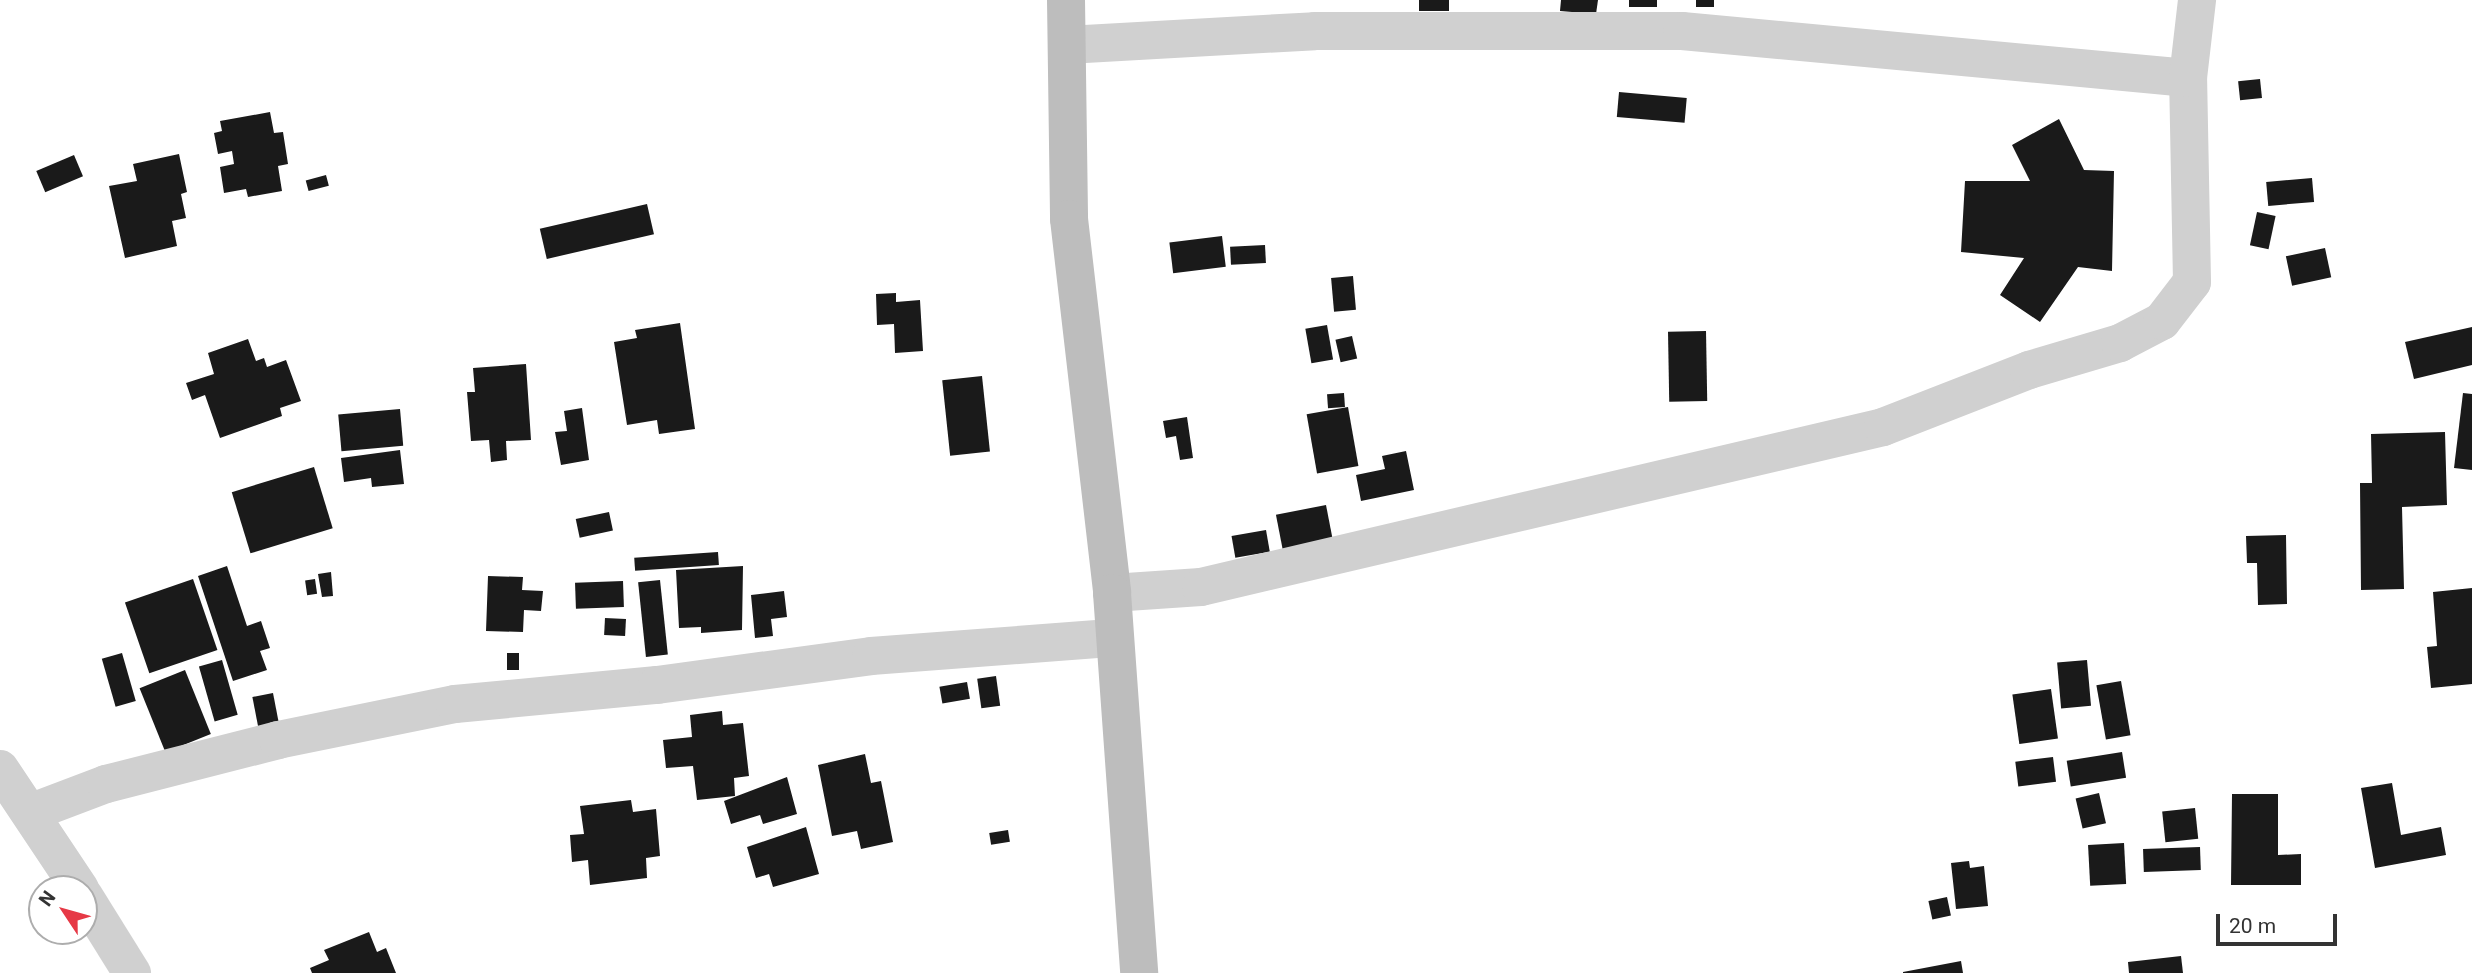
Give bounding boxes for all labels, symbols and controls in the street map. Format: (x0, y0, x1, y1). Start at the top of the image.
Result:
north arrow (28, 875, 98, 945)
text: N (34, 886, 60, 911)
scale bar (2220, 900, 2341, 944)
text: 20 m (2229, 914, 2276, 938)

